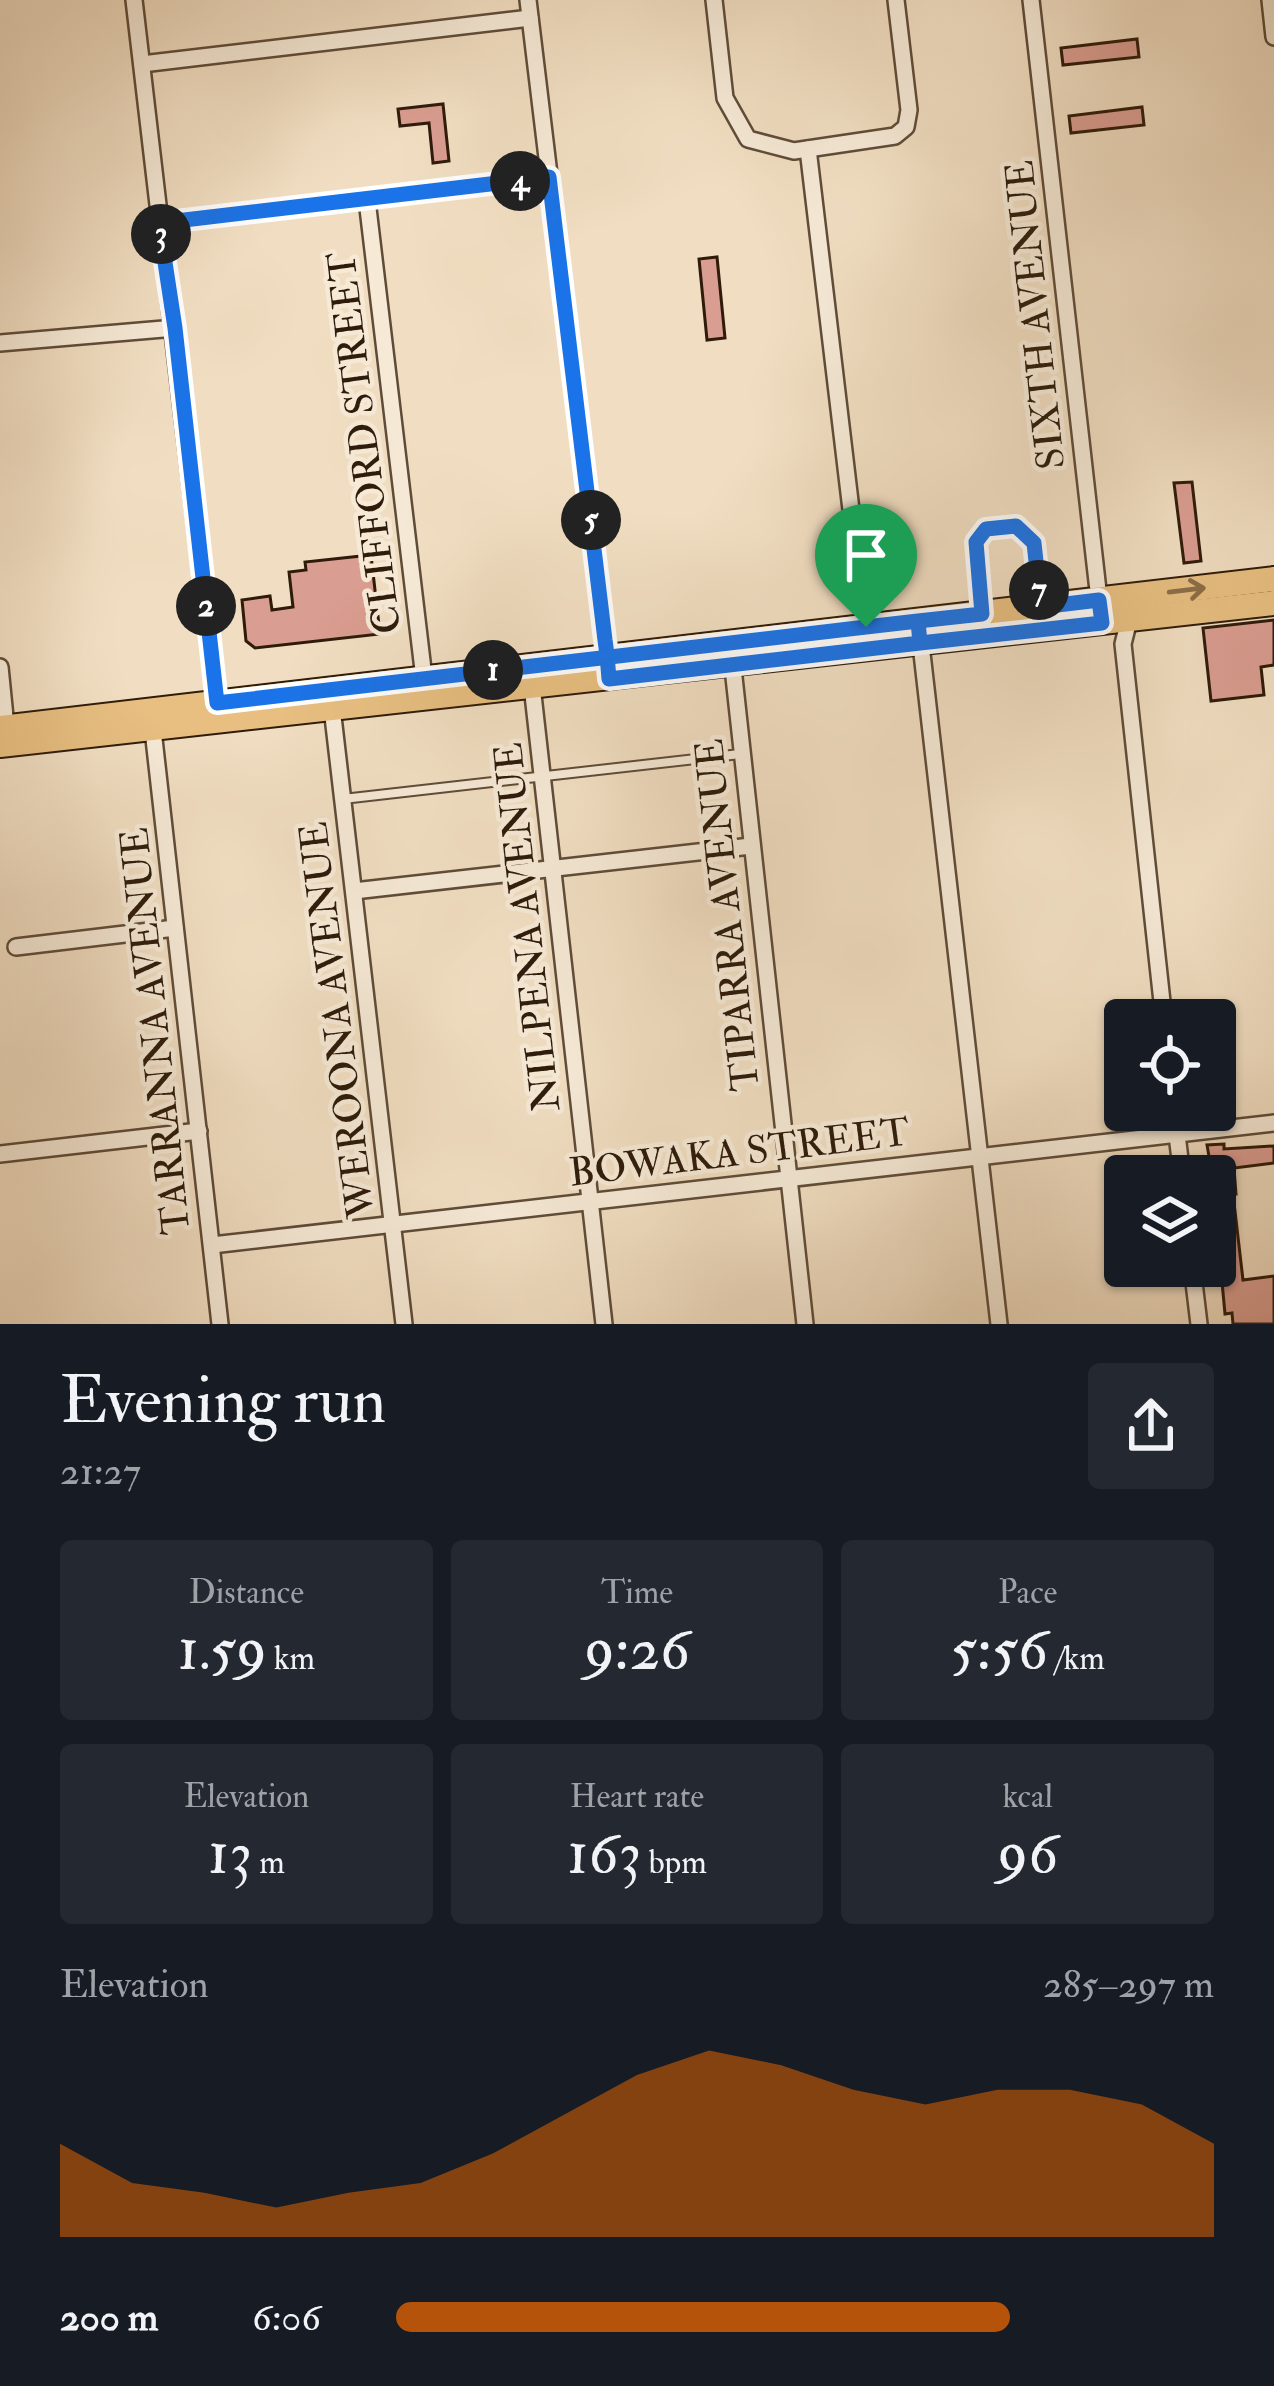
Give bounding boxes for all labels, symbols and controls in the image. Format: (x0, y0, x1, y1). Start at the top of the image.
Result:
pin: 4 (490, 151, 550, 211)
street label: SIXTH AVENUE (995, 158, 1076, 472)
text: 4 (511, 160, 529, 201)
pin: 3 (131, 204, 191, 264)
text: 3 (155, 213, 167, 254)
street label: CLIFFORD STREET (317, 249, 412, 637)
pin: 5 (561, 490, 621, 550)
text: 5 (584, 499, 598, 540)
pin (815, 504, 917, 627)
icon: arrive (833, 522, 899, 588)
pin: 7 (1009, 560, 1069, 620)
text: 7 (1031, 569, 1047, 610)
pin: 2 (176, 576, 236, 636)
one-way arrow (1167, 578, 1206, 600)
text: 2 (198, 585, 214, 626)
pin: 1 (463, 640, 523, 700)
text: 1 (487, 649, 499, 690)
street label: TIPARRA AVENUE (685, 736, 770, 1093)
street label: NILPENA AVENUE (484, 740, 571, 1114)
street label: WEROONA AVENUE (289, 819, 386, 1222)
street label: TARRANNA AVENUE (110, 825, 201, 1237)
map controls (1104, 999, 1236, 1287)
button: locate (1104, 999, 1236, 1131)
street label: BOWAKA STREET (566, 1107, 912, 1198)
button: layers (1104, 1155, 1236, 1287)
text: Evening run (60, 1360, 386, 1443)
button: share (1088, 1363, 1214, 1489)
text: 21:27 (60, 1447, 141, 1496)
text: Distance (189, 1572, 304, 1613)
text: Time (601, 1572, 673, 1613)
text: Pace (998, 1572, 1057, 1613)
text: 1.59 (178, 1613, 267, 1688)
text: 9:26 (584, 1613, 690, 1688)
text: 5:56 (950, 1613, 1048, 1688)
text: km (267, 1638, 315, 1679)
text: /km (1048, 1638, 1105, 1679)
text: Elevation (183, 1776, 309, 1817)
text: Heart rate (570, 1776, 704, 1817)
text: kcal (1002, 1776, 1053, 1817)
text: 13 (208, 1817, 252, 1892)
text: 163 (567, 1817, 641, 1892)
text: 96 (997, 1817, 1058, 1892)
text: m (252, 1842, 285, 1883)
text: bpm (641, 1842, 707, 1883)
text: Elevation (60, 1960, 209, 2009)
text: 285–297 m (1043, 1960, 1214, 2009)
text: 200 m (60, 2293, 158, 2342)
text: 6:06 (252, 2293, 321, 2342)

